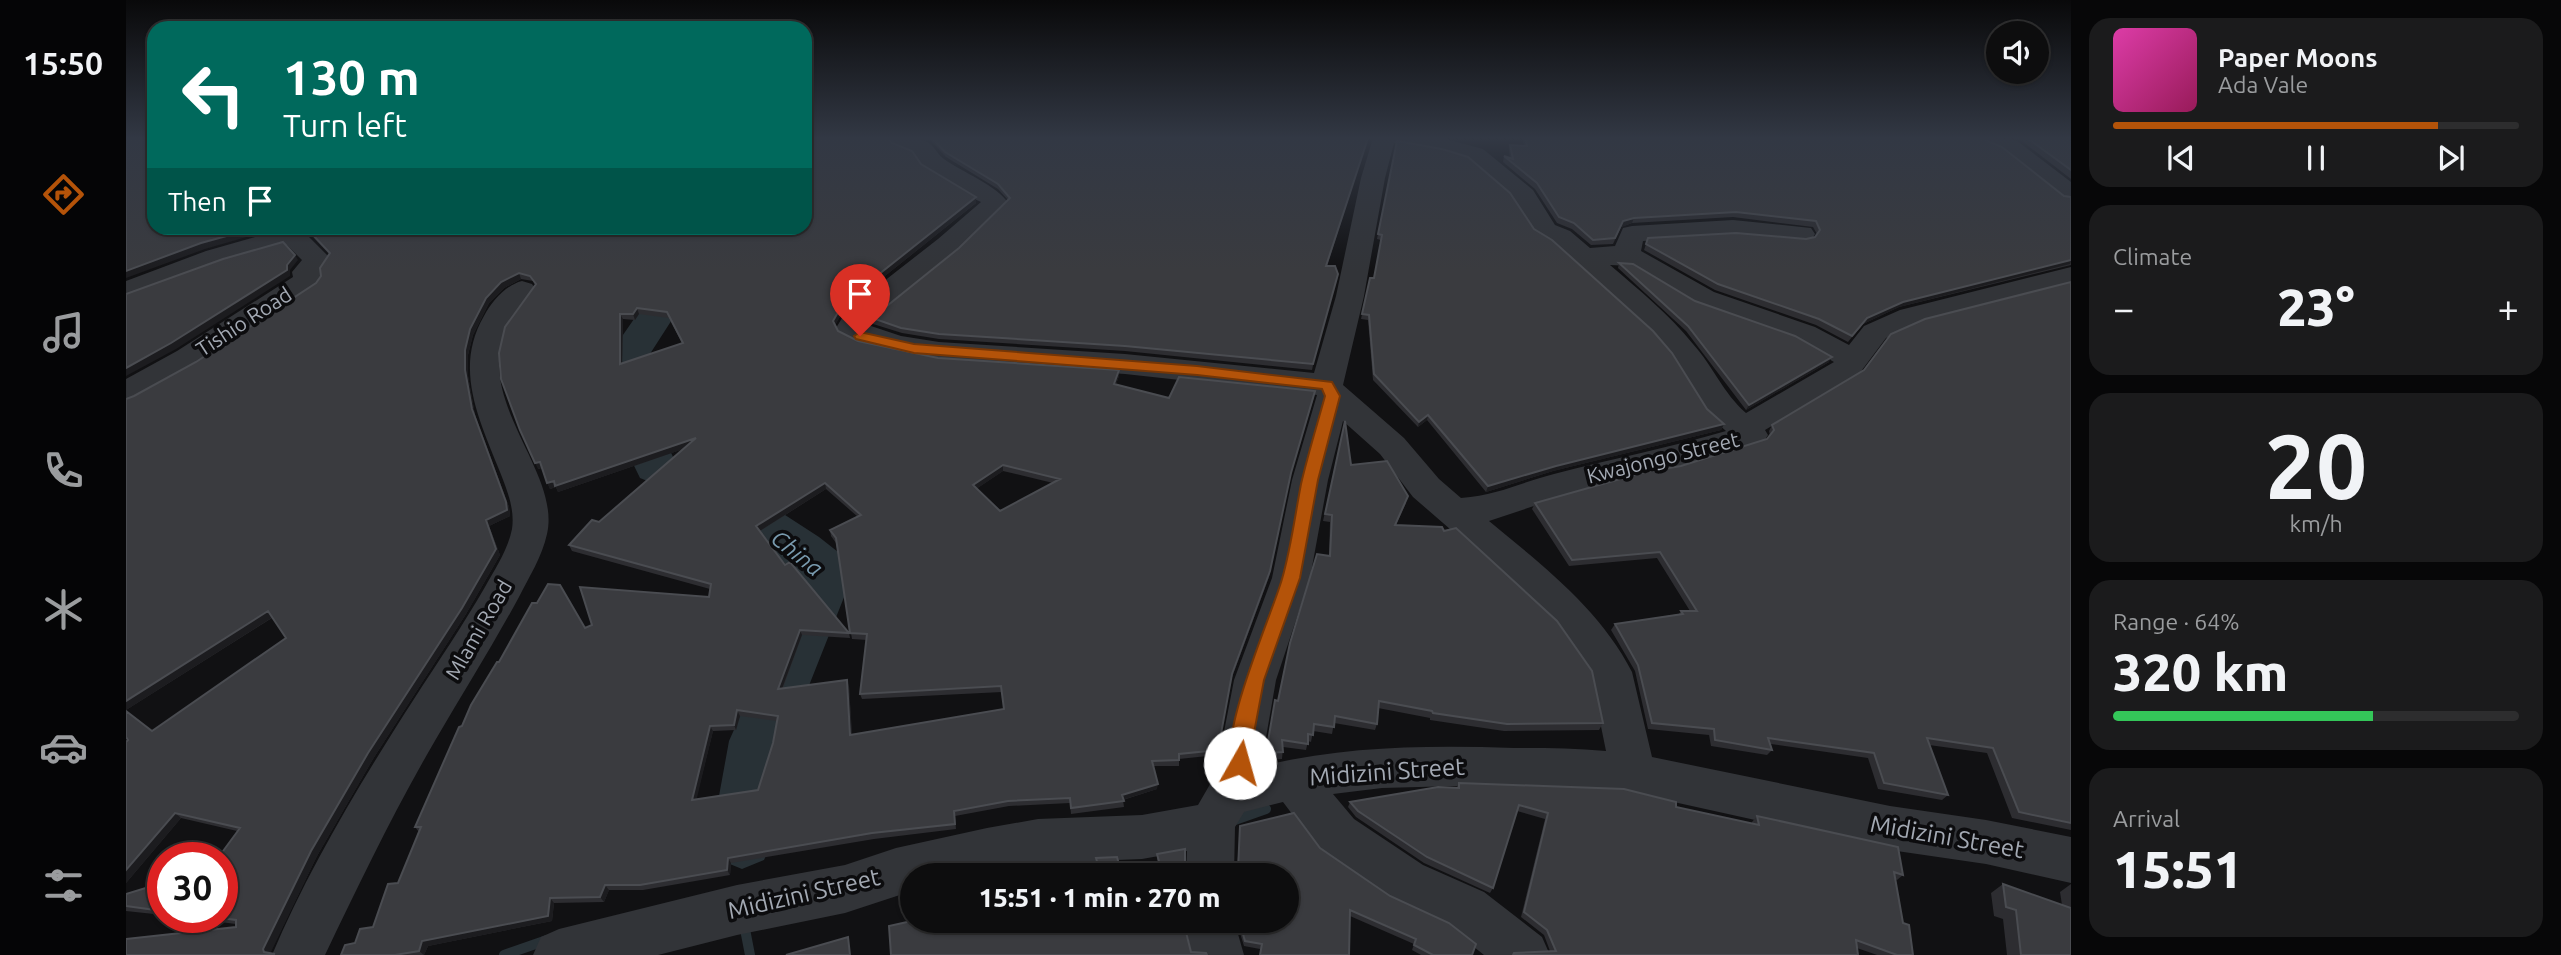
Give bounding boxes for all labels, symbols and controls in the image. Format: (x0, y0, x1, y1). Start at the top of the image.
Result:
map controls (1986, 21, 2049, 84)
button: sound (1986, 21, 2049, 84)
text: Paper Moons (2218, 43, 2377, 72)
text: 15:50 (23, 45, 103, 81)
icon: left (168, 49, 259, 140)
text: 130 m (283, 49, 420, 104)
text: Ada Vale (2218, 72, 2308, 97)
text: Turn left (283, 107, 407, 143)
icon: previous (2162, 139, 2200, 177)
icon: pause (2297, 139, 2335, 177)
icon: next (2432, 139, 2470, 177)
icon: directions (39, 170, 88, 219)
icon: arrive (241, 182, 279, 220)
text: Then (168, 187, 227, 216)
text: Climate (2113, 244, 2192, 269)
pin (830, 264, 890, 336)
icon: arrive (841, 275, 879, 313)
text: 23° (2277, 278, 2355, 336)
street label: Tishio Road (191, 281, 296, 361)
text: − (2113, 287, 2134, 329)
text: + (2498, 287, 2519, 329)
icon: music (39, 308, 88, 357)
text: 20 (2265, 414, 2367, 516)
street label: Kwajongo Street (1584, 426, 1741, 488)
icon: phone (39, 446, 88, 495)
text: km/h (2289, 511, 2343, 536)
water label: China (767, 525, 828, 581)
street label: Mlami Road (440, 575, 516, 684)
icon: climate (39, 585, 88, 634)
text: Range · 64% (2113, 609, 2240, 634)
text: 320 km (2113, 643, 2288, 701)
icon: car (39, 723, 88, 772)
position arrow (1203, 726, 1277, 800)
street label: Midizini Street (1308, 753, 1466, 790)
text: Arrival (2113, 806, 2180, 831)
street label: Midizini Street (1868, 810, 2027, 863)
text: 15:51 (2113, 840, 2243, 898)
speed limit sign: 30 (147, 842, 238, 933)
icon: filters (39, 861, 88, 910)
street label: Midizini Street (725, 863, 883, 924)
text: 15:51 · 1 min · 270 m (979, 883, 1220, 912)

